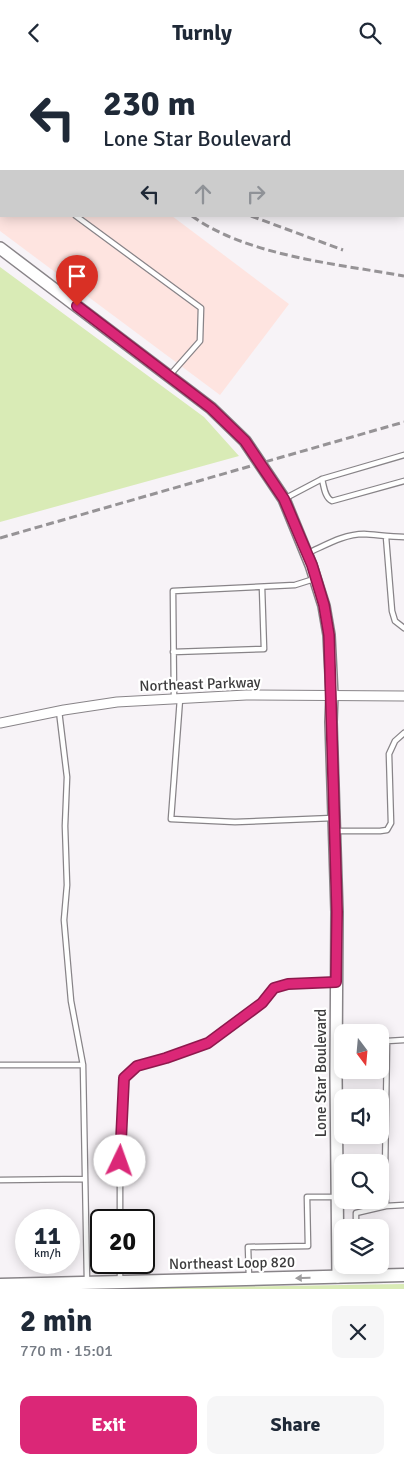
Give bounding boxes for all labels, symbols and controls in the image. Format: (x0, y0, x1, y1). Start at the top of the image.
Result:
icon: back (20, 19, 48, 47)
text: Turnly (172, 19, 232, 46)
icon: search (356, 19, 384, 47)
text: 230 m (103, 82, 196, 125)
icon: left (20, 85, 85, 150)
text: Lone Star Boulevard (103, 125, 292, 152)
icon: left (136, 180, 164, 208)
icon: ahead (189, 180, 217, 208)
icon: right (242, 180, 270, 208)
pin (56, 255, 98, 306)
icon: arrive (63, 262, 91, 290)
street label: Northeast Parkway (139, 673, 261, 695)
street label: Lone Star Boulevard (312, 1009, 330, 1137)
north arrow (334, 1024, 389, 1079)
map controls (334, 1024, 389, 1274)
button: sound (334, 1089, 389, 1144)
position arrow (93, 1134, 145, 1186)
button: search (334, 1154, 389, 1209)
speed limit sign: 20 (90, 1209, 155, 1274)
button: layers (334, 1219, 389, 1274)
text: 11 (34, 1220, 61, 1251)
text: km/h (34, 1246, 61, 1261)
street label: Northeast Loop 820 (169, 1253, 295, 1273)
one-way arrow (295, 1274, 311, 1282)
text: 2 min (20, 1303, 92, 1340)
button: close (332, 1306, 384, 1358)
text: 770 m · 15:01 (20, 1341, 113, 1361)
button: Exit (20, 1396, 197, 1454)
button: Share (207, 1396, 384, 1454)

